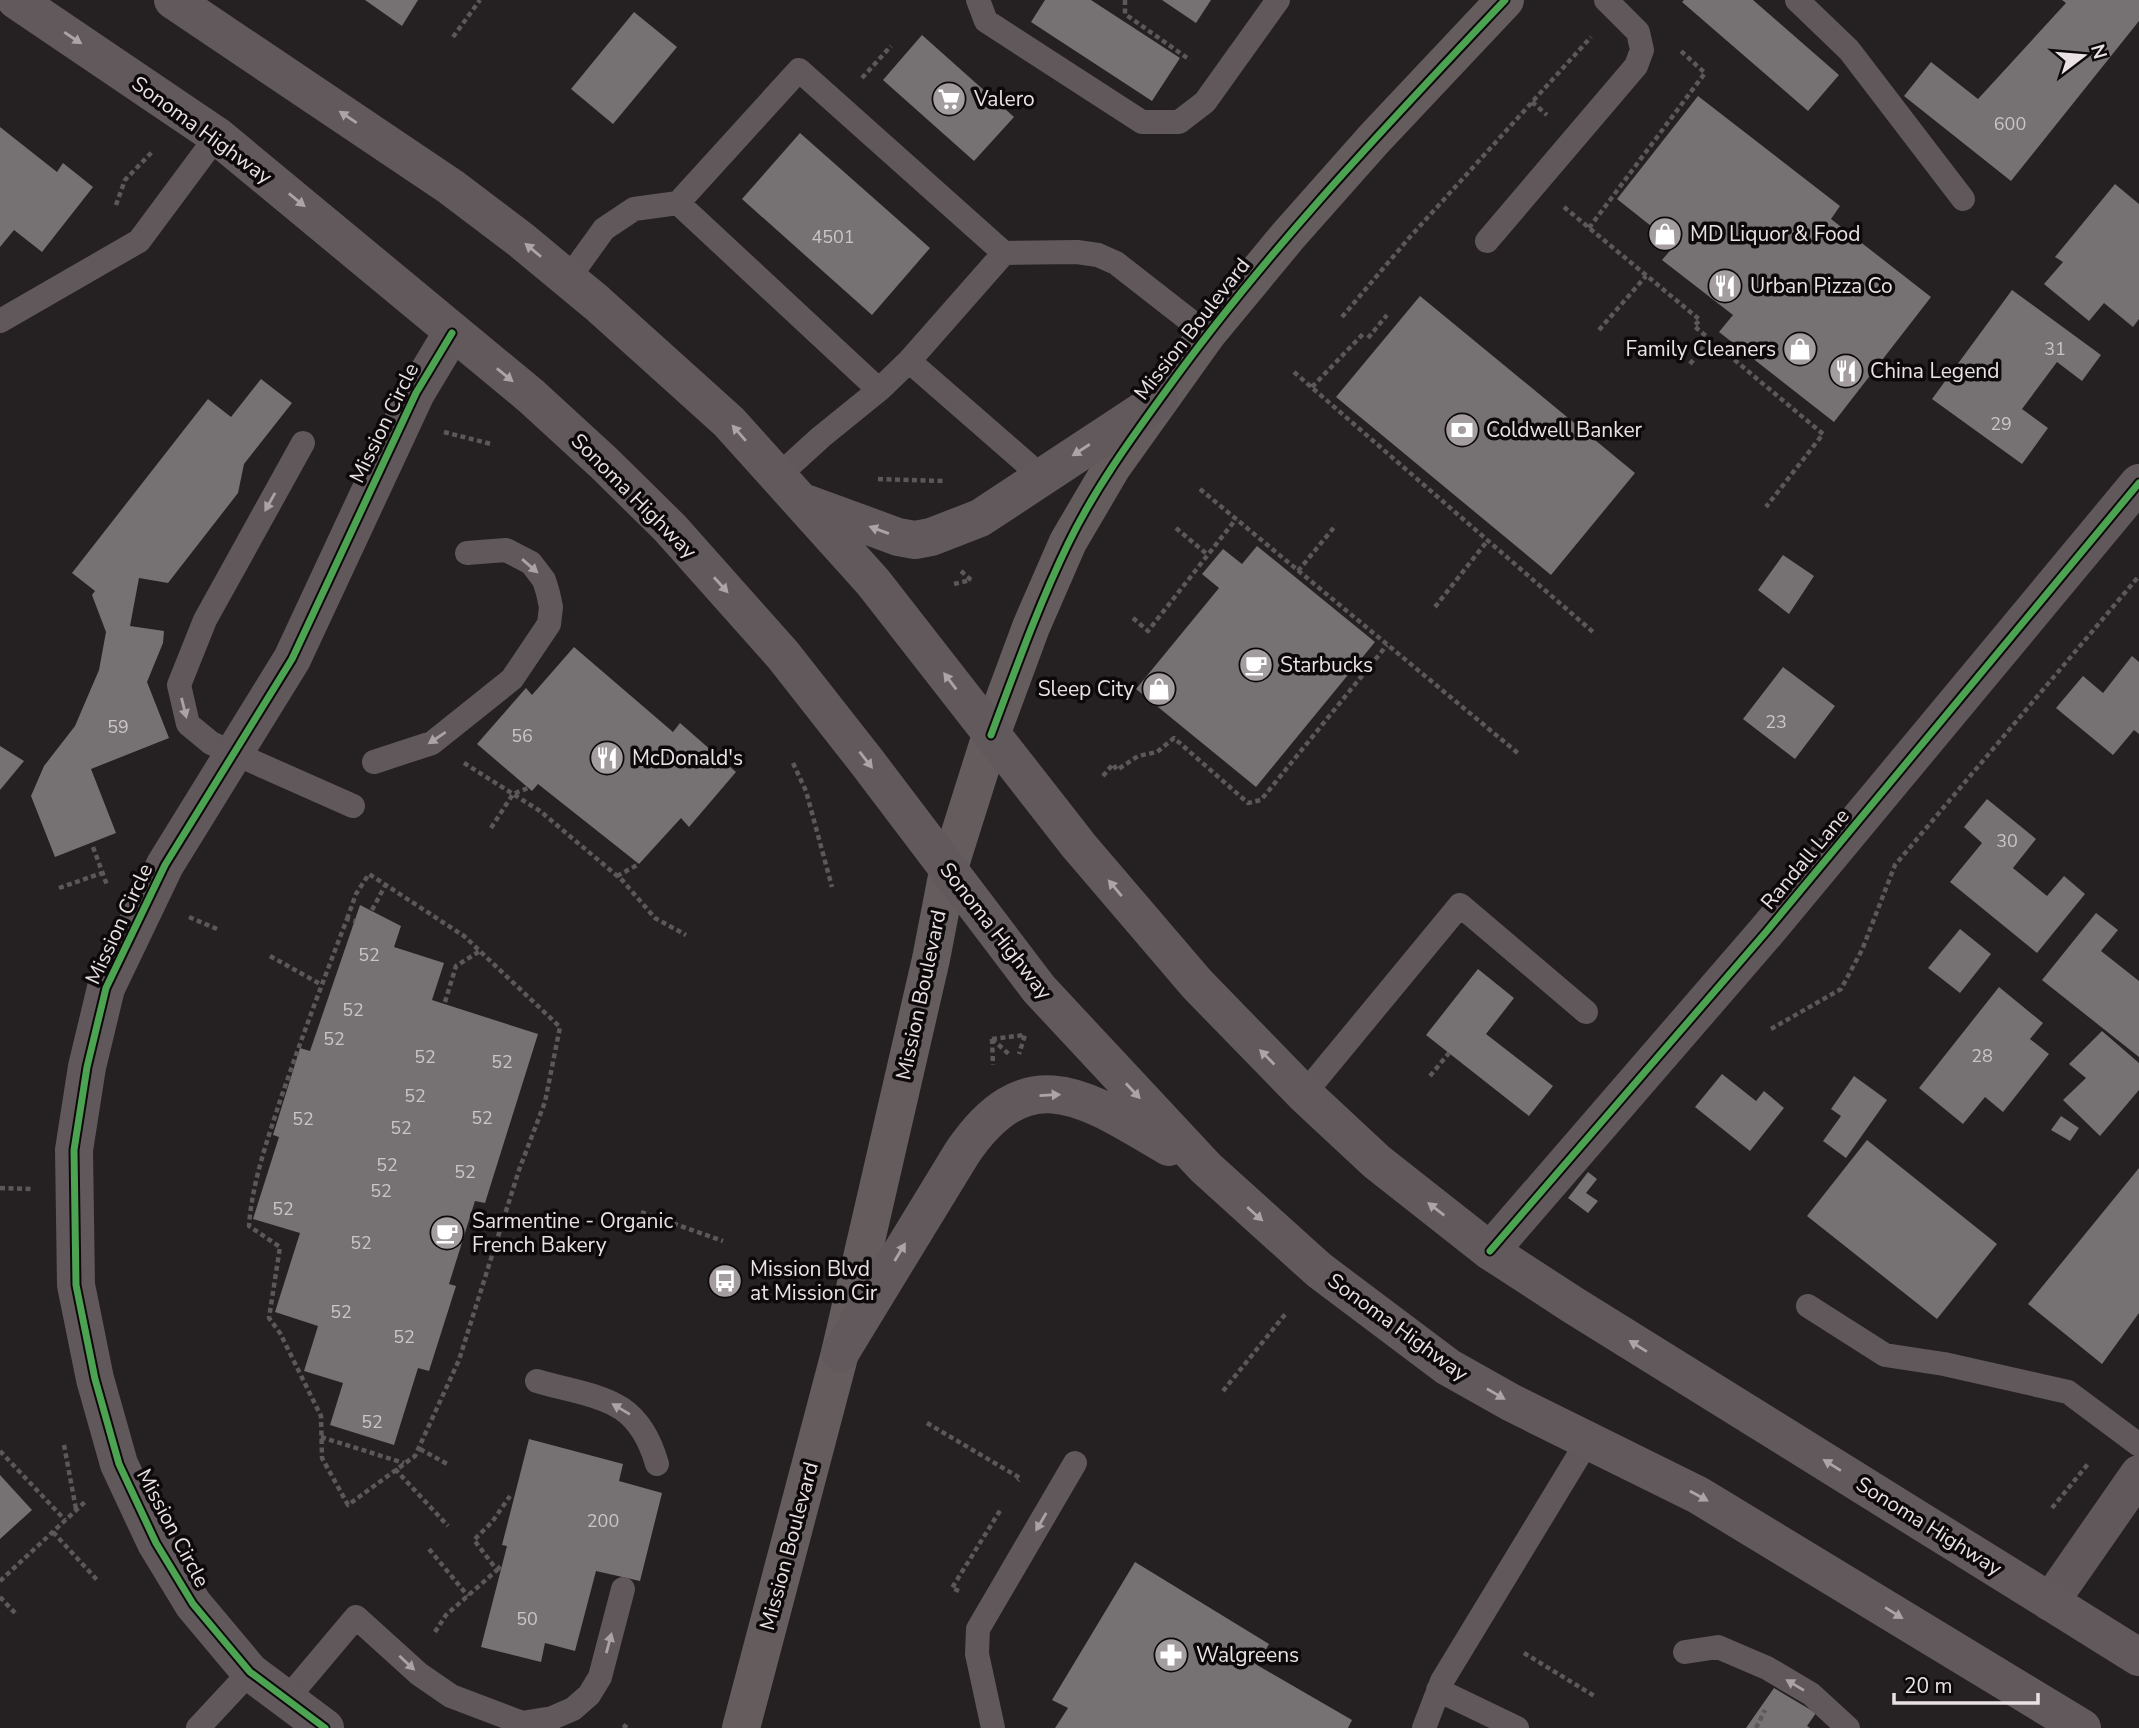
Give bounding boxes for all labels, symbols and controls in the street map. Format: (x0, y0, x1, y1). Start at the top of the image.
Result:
north arrow (2048, 21, 2118, 91)
one-way arrow (64, 31, 82, 45)
text: N (2084, 41, 2113, 62)
street label: Sonoma Highway (126, 70, 278, 191)
supermarket icon: Valero (930, 80, 968, 118)
place label: Valero (973, 85, 1035, 113)
one-way arrow (339, 110, 357, 124)
house number: 600 (1994, 112, 2026, 136)
one-way arrow (288, 192, 305, 207)
shop icon: MD Liquor & Food (1646, 215, 1684, 253)
place label: MD Liquor & Food (1690, 220, 1860, 248)
house number: 4501 (811, 225, 855, 249)
one-way arrow (524, 242, 542, 257)
street label: Mission Boulevard (1128, 252, 1256, 406)
restaurant icon: Urban Pizza Co (1706, 267, 1744, 305)
place label: Urban Pizza Co (1750, 272, 1893, 300)
shop icon: Family Cleaners (1781, 330, 1819, 368)
place label: Family Cleaners (1626, 335, 1776, 363)
house number: 31 (2044, 337, 2066, 361)
restaurant icon: China Legend (1827, 352, 1865, 390)
place label: China Legend (1870, 357, 2000, 385)
street label: Mission Circle (343, 358, 425, 488)
one-way arrow (497, 367, 514, 382)
bank icon: Coldwell Banker (1443, 411, 1481, 449)
house number: 29 (1990, 412, 2012, 436)
place label: Coldwell Banker (1486, 416, 1643, 444)
one-way arrow (731, 424, 747, 442)
street label: Sonoma Highway (565, 427, 703, 565)
one-way arrow (1072, 443, 1090, 457)
one-way arrow (264, 493, 276, 512)
one-way arrow (869, 524, 890, 535)
one-way arrow (521, 558, 539, 574)
one-way arrow (713, 576, 728, 593)
cafe icon: Starbucks (1237, 646, 1275, 684)
place label: Starbucks (1280, 651, 1373, 679)
shop icon: Sleep City (1140, 670, 1178, 708)
one-way arrow (943, 672, 958, 690)
place label: Sleep City (1038, 675, 1134, 703)
one-way arrow (179, 697, 190, 719)
house number: 23 (1765, 710, 1787, 734)
house number: 59 (107, 715, 129, 739)
house number: 56 (511, 724, 533, 748)
one-way arrow (428, 731, 446, 745)
restaurant icon: McDonald's (588, 739, 626, 777)
place label: McDonald's (632, 744, 743, 772)
one-way arrow (858, 751, 872, 769)
street label: Randall Lane (1754, 803, 1856, 915)
house number: 30 (1996, 829, 2018, 853)
street label: Sonoma Highway (934, 857, 1059, 1006)
street label: Mission Circle (79, 859, 159, 989)
one-way arrow (1107, 879, 1123, 897)
street label: Mission Boulevard (889, 907, 953, 1083)
house number: 52 (358, 943, 380, 967)
house number: 52 (342, 998, 364, 1022)
house number: 52 (323, 1027, 345, 1051)
house number: 28 (1971, 1044, 1993, 1068)
house number: 52 (414, 1045, 436, 1069)
one-way arrow (1260, 1049, 1276, 1066)
house number: 52 (491, 1050, 513, 1074)
one-way arrow (1125, 1082, 1141, 1099)
house number: 52 (404, 1084, 426, 1108)
one-way arrow (1039, 1089, 1061, 1100)
house number: 52 (471, 1106, 493, 1130)
house number: 52 (292, 1107, 314, 1131)
house number: 52 (390, 1116, 412, 1140)
house number: 52 (376, 1153, 398, 1177)
house number: 52 (454, 1160, 476, 1184)
house number: 52 (370, 1179, 392, 1203)
house number: 52 (272, 1197, 294, 1221)
one-way arrow (1428, 1201, 1446, 1216)
one-way arrow (1246, 1206, 1263, 1222)
place label: Sarmentine - Organic French Bakery (472, 1207, 673, 1259)
cafe icon: Sarmentine - Organic French Bakery (428, 1214, 466, 1252)
house number: 52 (350, 1231, 372, 1255)
one-way arrow (894, 1243, 907, 1262)
place label: Mission Blvd at Mission Cir (750, 1255, 878, 1307)
bus stop icon: Mission Blvd at Mission Cir (706, 1262, 744, 1300)
street label: Sonoma Highway (1322, 1267, 1474, 1388)
house number: 52 (330, 1300, 352, 1324)
house number: 52 (393, 1325, 415, 1349)
one-way arrow (1629, 1339, 1648, 1352)
one-way arrow (1486, 1388, 1505, 1400)
one-way arrow (612, 1403, 631, 1415)
house number: 52 (361, 1410, 383, 1434)
street label: Mission Boulevard (753, 1459, 825, 1633)
one-way arrow (1822, 1459, 1841, 1472)
street label: Mission Circle (130, 1464, 216, 1592)
street label: Sonoma Highway (1851, 1470, 2007, 1582)
one-way arrow (1689, 1490, 1709, 1502)
house number: 200 (587, 1509, 619, 1533)
one-way arrow (1035, 1512, 1047, 1531)
one-way arrow (1885, 1606, 1904, 1619)
house number: 50 (516, 1607, 538, 1631)
one-way arrow (604, 1632, 615, 1654)
pharmacy icon: Walgreens (1152, 1636, 1190, 1674)
place label: Walgreens (1196, 1641, 1299, 1669)
one-way arrow (398, 1655, 415, 1671)
scale bar (1894, 1662, 2038, 1706)
text: 20 m (1904, 1672, 1953, 1700)
one-way arrow (1786, 1679, 1805, 1691)

